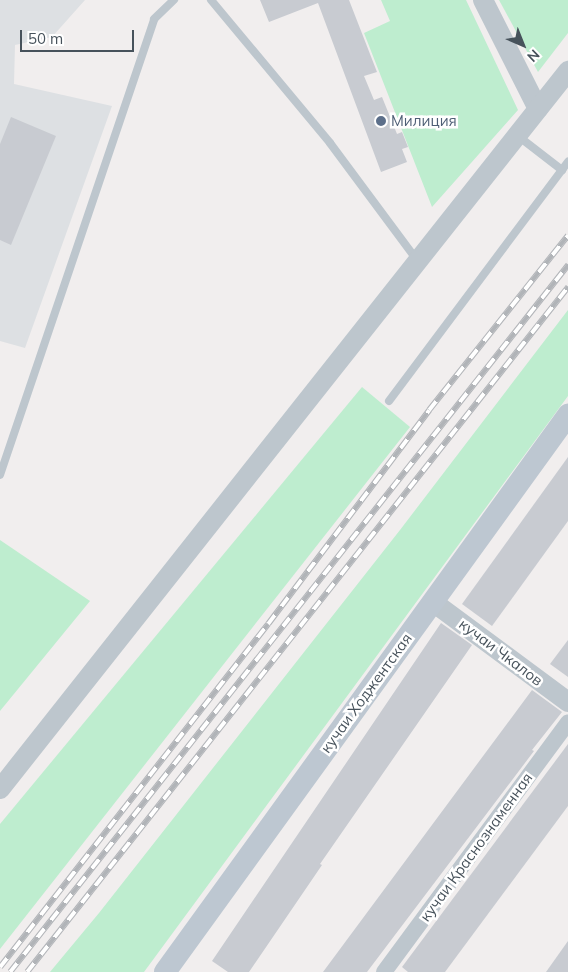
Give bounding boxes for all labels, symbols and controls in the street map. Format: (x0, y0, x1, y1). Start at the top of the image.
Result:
scale bar (22, 20, 136, 52)
north arrow (498, 20, 548, 70)
text: 50 m (28, 29, 63, 48)
text: N (523, 46, 543, 66)
place label: Милиция (391, 112, 457, 130)
marker: Милиция (375, 115, 387, 127)
street label: кучаи Чкалов (456, 615, 546, 689)
street label: кучаи Ходжентская (317, 630, 415, 756)
street label: кучаи Краснознаменная (416, 769, 536, 925)

